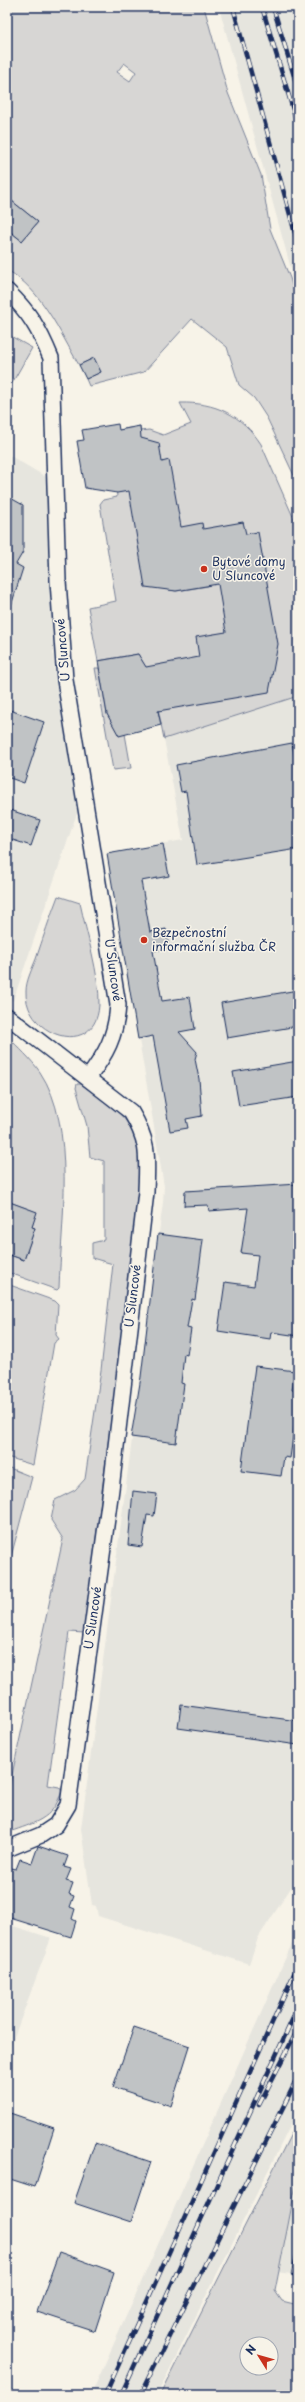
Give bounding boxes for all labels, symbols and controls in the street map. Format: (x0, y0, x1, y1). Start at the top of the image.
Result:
place label: Bytové domy U Sluncové (212, 552, 285, 584)
marker: Bytové domy U Sluncové (199, 564, 209, 574)
street label: U Sluncové (50, 618, 74, 682)
place label: Bezpečnostní informační služba ČR (152, 923, 276, 955)
marker: Bezpečnostní informační služba ČR (139, 935, 149, 945)
street label: U Sluncové (101, 937, 127, 1002)
street label: U Sluncové (119, 1263, 145, 1328)
street label: U Sluncové (79, 1585, 105, 1650)
north arrow (239, 2336, 279, 2376)
text: N (241, 2341, 260, 2358)

